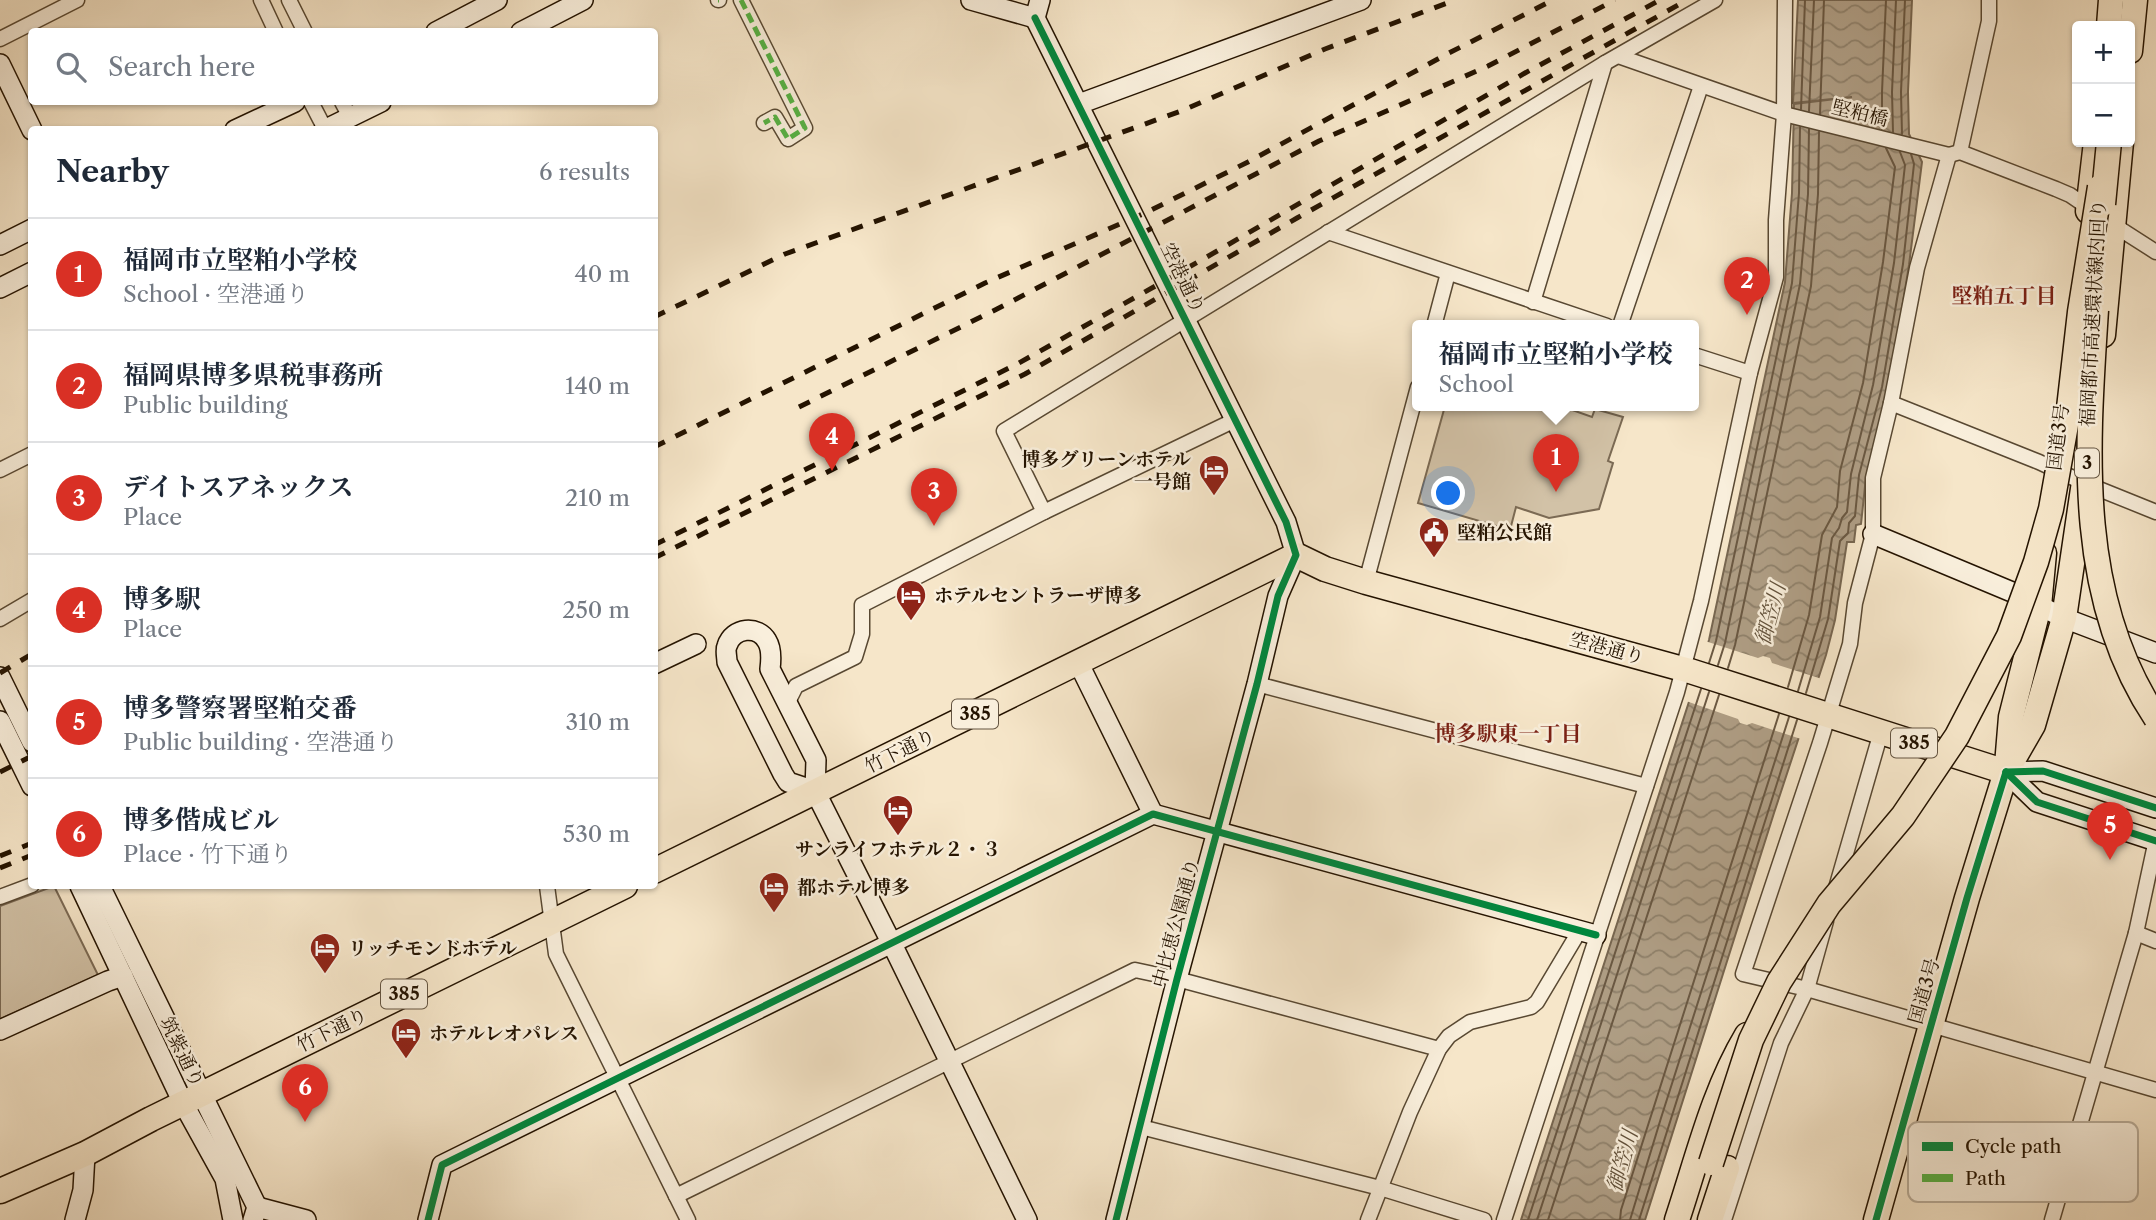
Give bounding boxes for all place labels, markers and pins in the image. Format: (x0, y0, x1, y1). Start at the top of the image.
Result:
pin: 2 (1724, 257, 1770, 315)
pin: 4 (809, 413, 855, 471)
pin: 1 (1533, 434, 1579, 492)
place label: 博多グリーンホテル 一号館 (1021, 448, 1191, 493)
hotel icon: 博多グリーンホテル 一号館 (1197, 453, 1231, 497)
pin: 3 (911, 468, 957, 526)
public building icon: 堅粕公民館 (1417, 515, 1451, 559)
place label: 堅粕公民館 (1457, 521, 1552, 544)
hotel icon: ホテルセントラーザ博多 (894, 578, 928, 622)
place label: ホテルセントラーザ博多 (934, 584, 1142, 607)
hotel icon: サンライフホテル２・３ (881, 793, 915, 837)
pin: 5 (2087, 802, 2133, 860)
place label: サンライフホテル２・３ (795, 838, 1001, 861)
hotel icon: 都ホテル博多 (757, 870, 791, 914)
place label: 都ホテル博多 (797, 876, 910, 899)
hotel icon: リッチモンドホテル (308, 931, 342, 975)
place label: リッチモンドホテル (348, 937, 517, 960)
hotel icon: ホテルレオパレス (389, 1016, 423, 1060)
place label: ホテルレオパレス (429, 1022, 579, 1045)
pin: 6 (282, 1064, 328, 1122)

